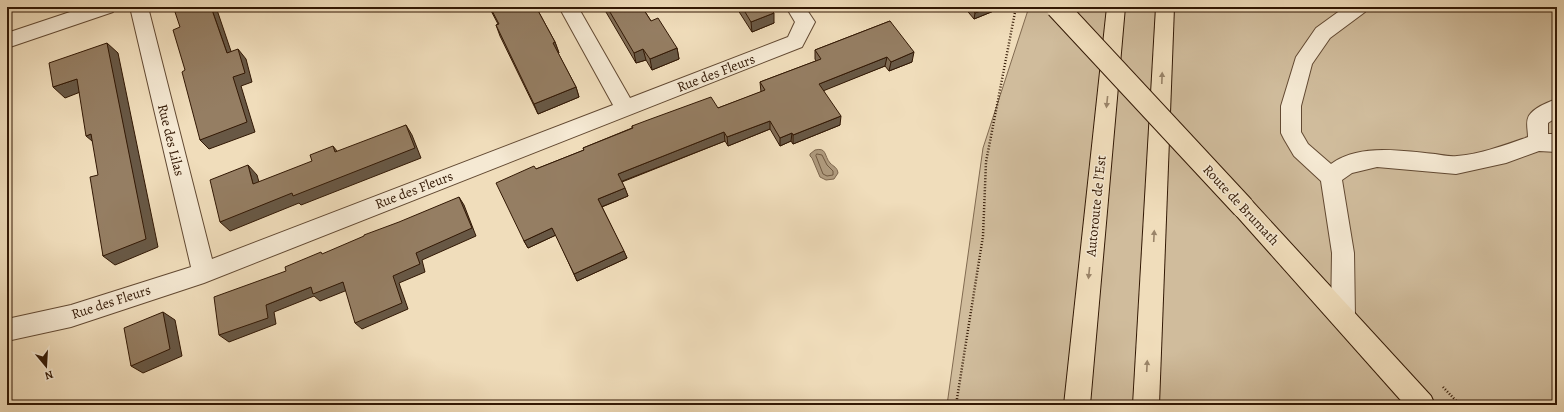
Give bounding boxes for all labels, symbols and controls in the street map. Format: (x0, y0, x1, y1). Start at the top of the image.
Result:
street label: Rue des Fleurs (674, 49, 758, 97)
one-way arrow (1158, 72, 1165, 84)
one-way arrow (1103, 95, 1110, 108)
street label: Rue des Lilas (153, 102, 189, 178)
street label: Autoroute de l’Est (1081, 154, 1111, 258)
street label: Route de Brumath (1198, 160, 1284, 250)
street label: Rue des Fleurs (372, 166, 456, 214)
one-way arrow (1150, 230, 1157, 242)
one-way arrow (1086, 267, 1092, 279)
street label: Rue des Fleurs (69, 280, 153, 324)
north arrow (26, 346, 66, 386)
one-way arrow (1144, 360, 1151, 372)
text: N (43, 367, 55, 383)

